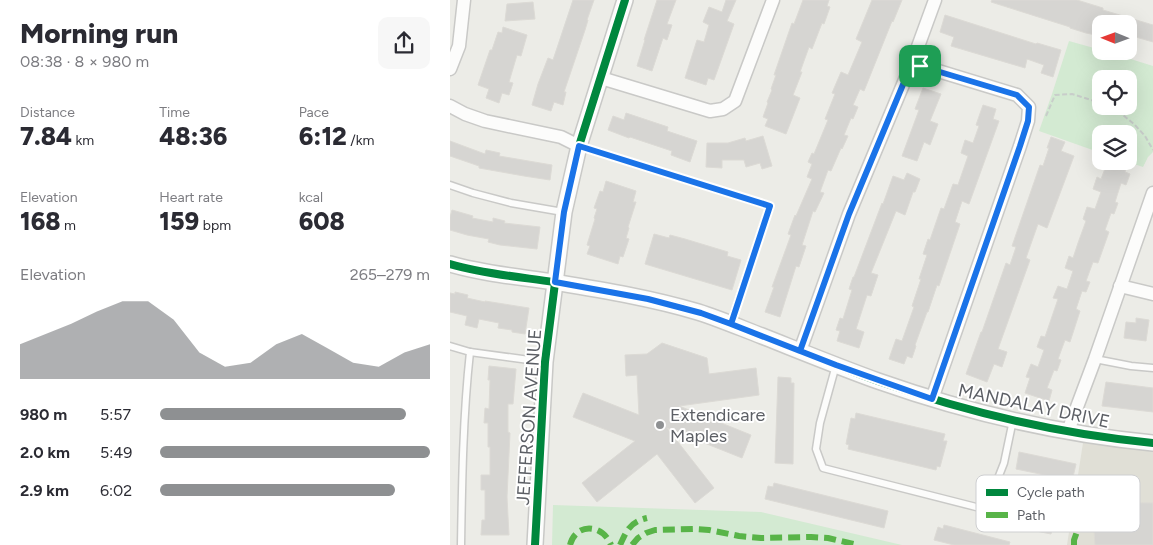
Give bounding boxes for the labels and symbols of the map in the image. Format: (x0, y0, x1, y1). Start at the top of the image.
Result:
north arrow (1092, 15, 1138, 60)
pin (899, 45, 941, 87)
street label: JEFFERSON AVENUE (512, 328, 546, 506)
street label: MANDALAY DRIVE (956, 379, 1112, 433)
place label: Extendicare Maples (670, 404, 766, 447)
marker: Extendicare Maples (654, 419, 666, 431)
legend (976, 475, 1140, 532)
text: Cycle path (1017, 484, 1085, 501)
text: Path (1017, 507, 1045, 524)

